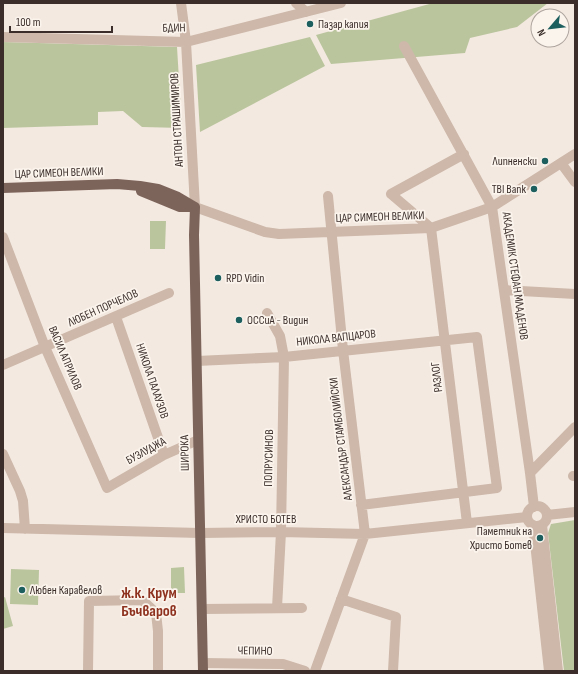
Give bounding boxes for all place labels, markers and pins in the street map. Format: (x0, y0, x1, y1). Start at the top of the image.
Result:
place label: Пазар капия (318, 17, 369, 32)
marker: Пазар капия (305, 19, 315, 29)
place label: Липненски (492, 154, 537, 169)
marker: Липненски (540, 156, 550, 166)
place label: TBI Bank (492, 182, 526, 197)
marker: TBI Bank (529, 184, 539, 194)
place label: RPD Vidin (226, 271, 264, 286)
marker: RPD Vidin (213, 273, 223, 283)
place label: ОССиА - Видин (247, 313, 308, 328)
marker: ОССиА - Видин (234, 315, 244, 325)
place label: Паметник на Христо Ботев (469, 524, 532, 553)
marker: Паметник на Христо Ботев (535, 533, 545, 543)
place label: Любен Каравелов (29, 583, 102, 598)
marker: Любен Каравелов (17, 585, 27, 595)

